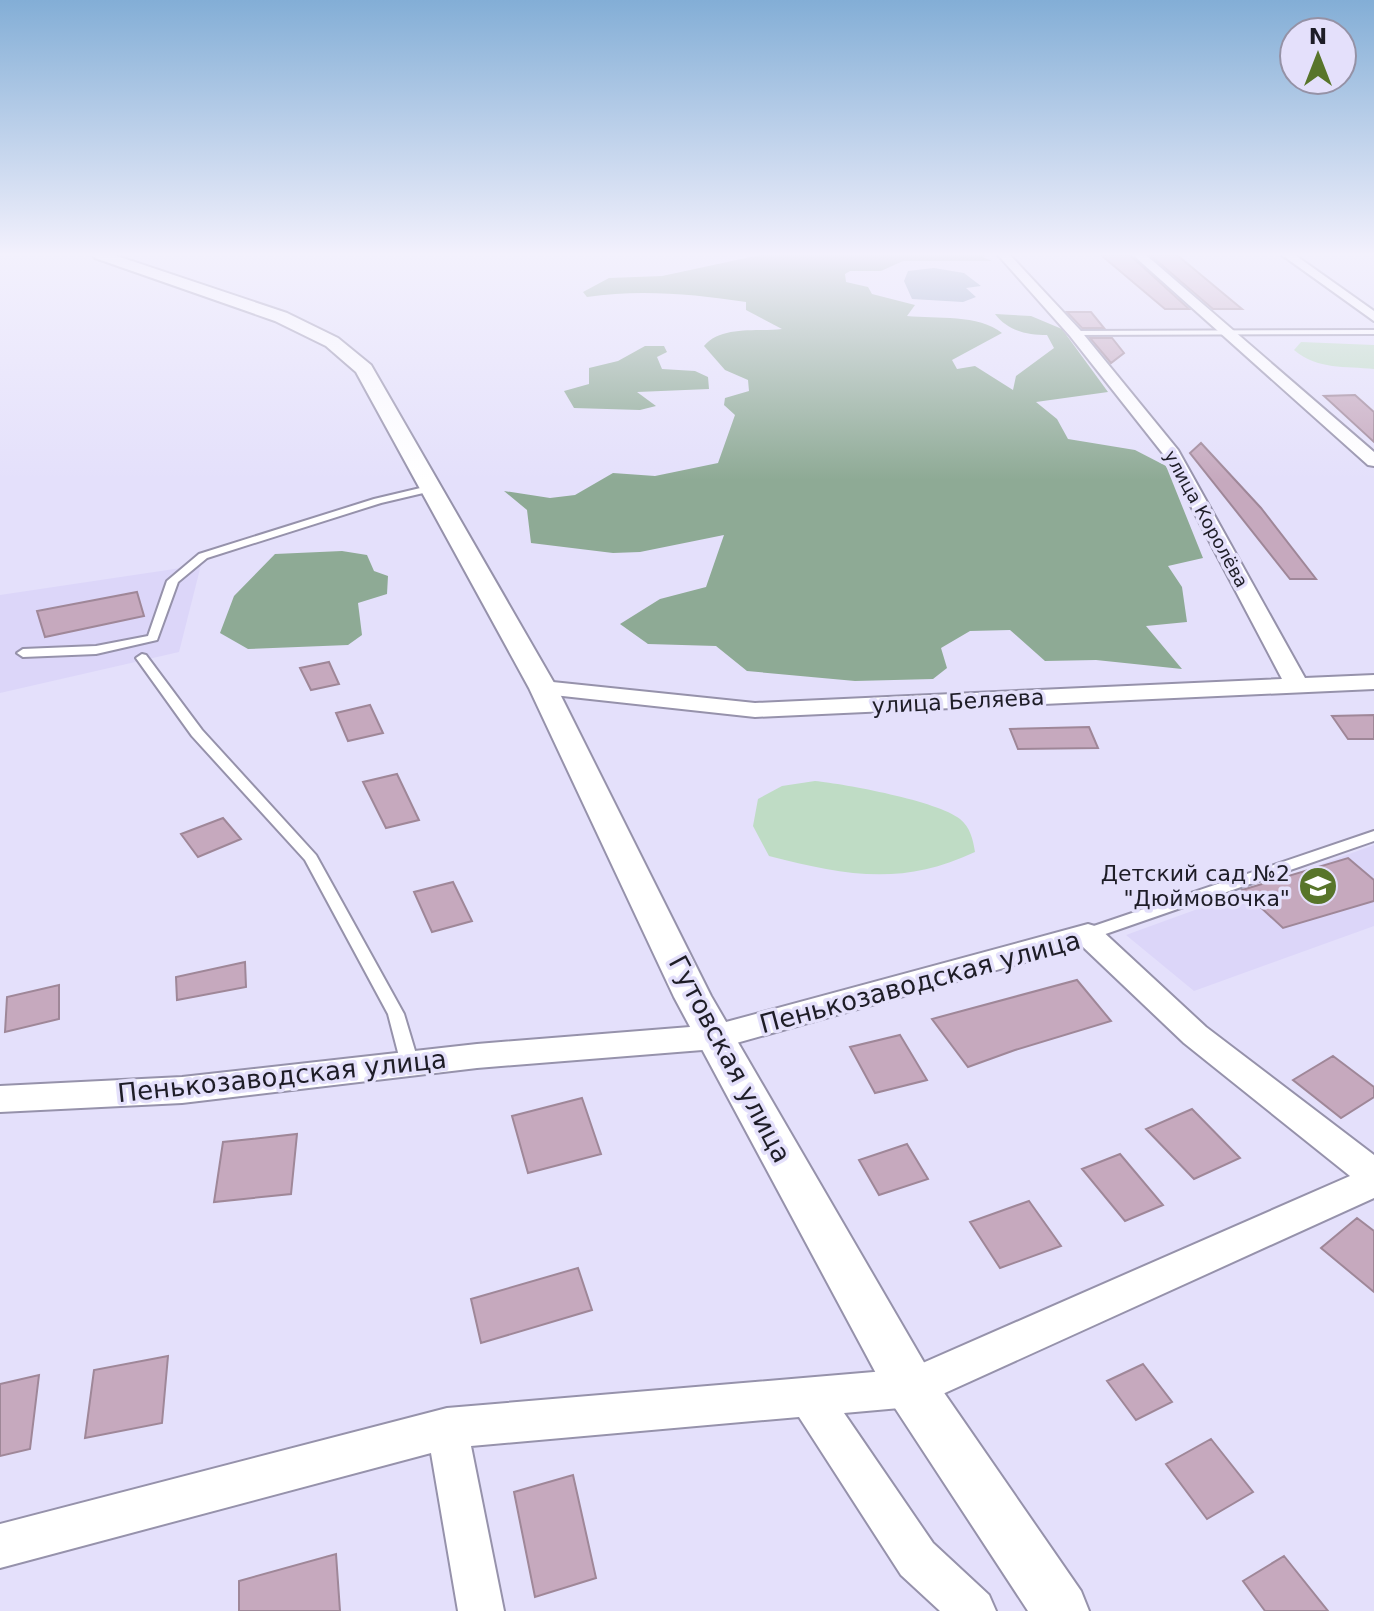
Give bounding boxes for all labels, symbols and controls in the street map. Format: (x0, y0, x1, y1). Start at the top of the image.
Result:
north arrow (1278, 16, 1358, 96)
text: N (1309, 24, 1327, 49)
street label: улица Королёва (1160, 447, 1253, 591)
street label: улица Беляева (871, 684, 1045, 719)
place label: Детский сад №2 "Дюймовочка" (1101, 861, 1290, 911)
school or university icon: Детский сад №2 "Дюймовочка" (1297, 865, 1339, 907)
street label: Пенькозаводская улица (756, 925, 1084, 1039)
street label: Гутовская улица (663, 950, 797, 1168)
street label: Пенькозаводская улица (116, 1044, 448, 1108)

